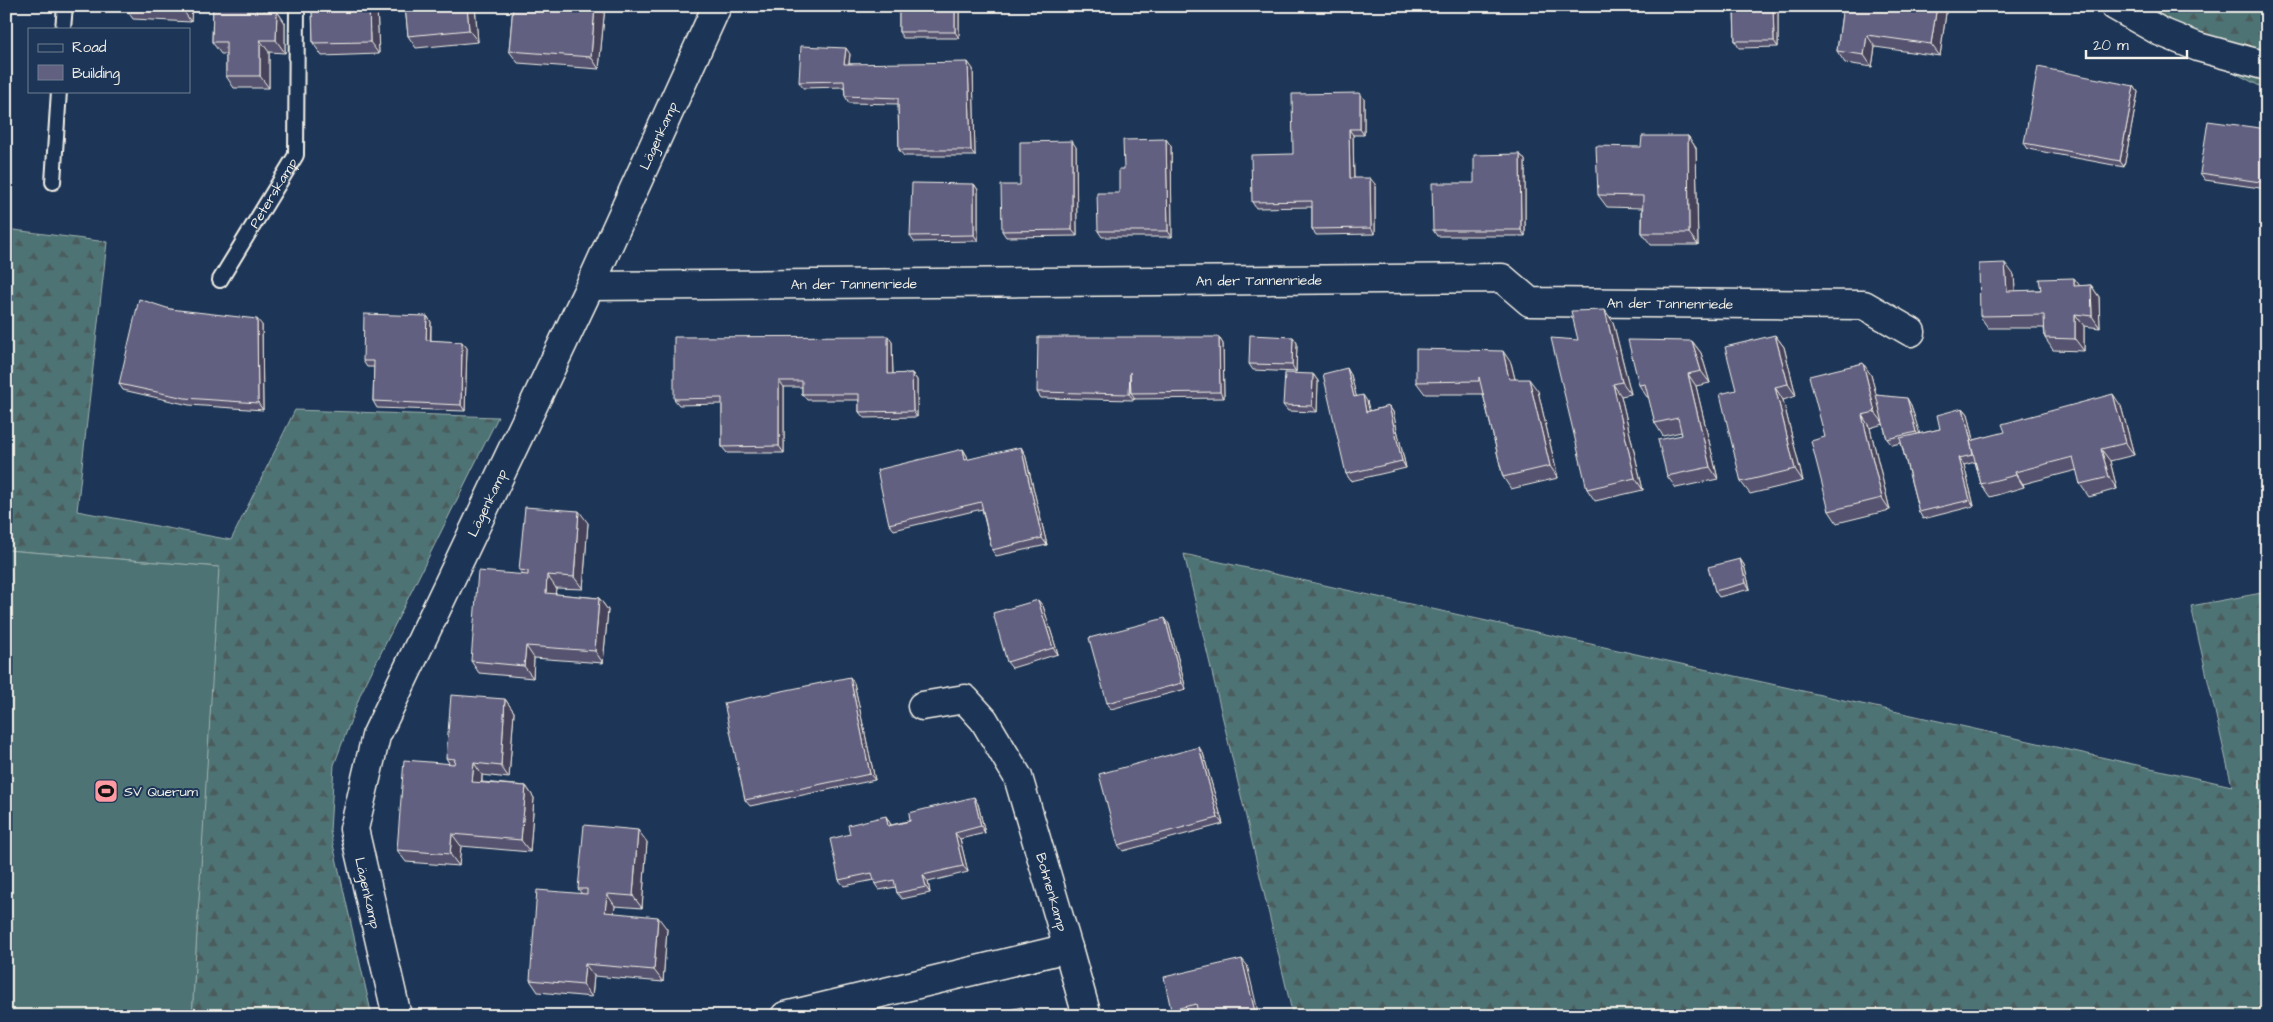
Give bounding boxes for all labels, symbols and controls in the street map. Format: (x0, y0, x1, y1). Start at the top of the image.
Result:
legend (28, 28, 190, 92)
scale bar (2086, 28, 2187, 60)
text: 20 m (2093, 35, 2129, 56)
text: Road (72, 37, 107, 58)
text: Building (72, 63, 120, 85)
street label: Lägenkamp (635, 98, 683, 173)
street label: Peterskamp (245, 154, 303, 232)
street label: An der Tannenriede (1196, 271, 1323, 292)
street label: An der Tannenriede (791, 274, 918, 295)
street label: An der Tannenriede (1607, 294, 1734, 315)
street label: Lägenkamp (463, 465, 513, 540)
sports icon: SV Querum (93, 778, 119, 804)
place label: SV Querum (124, 782, 198, 802)
street label: Bohnenkamp (1030, 851, 1072, 934)
street label: Lägenkamp (349, 855, 385, 931)

